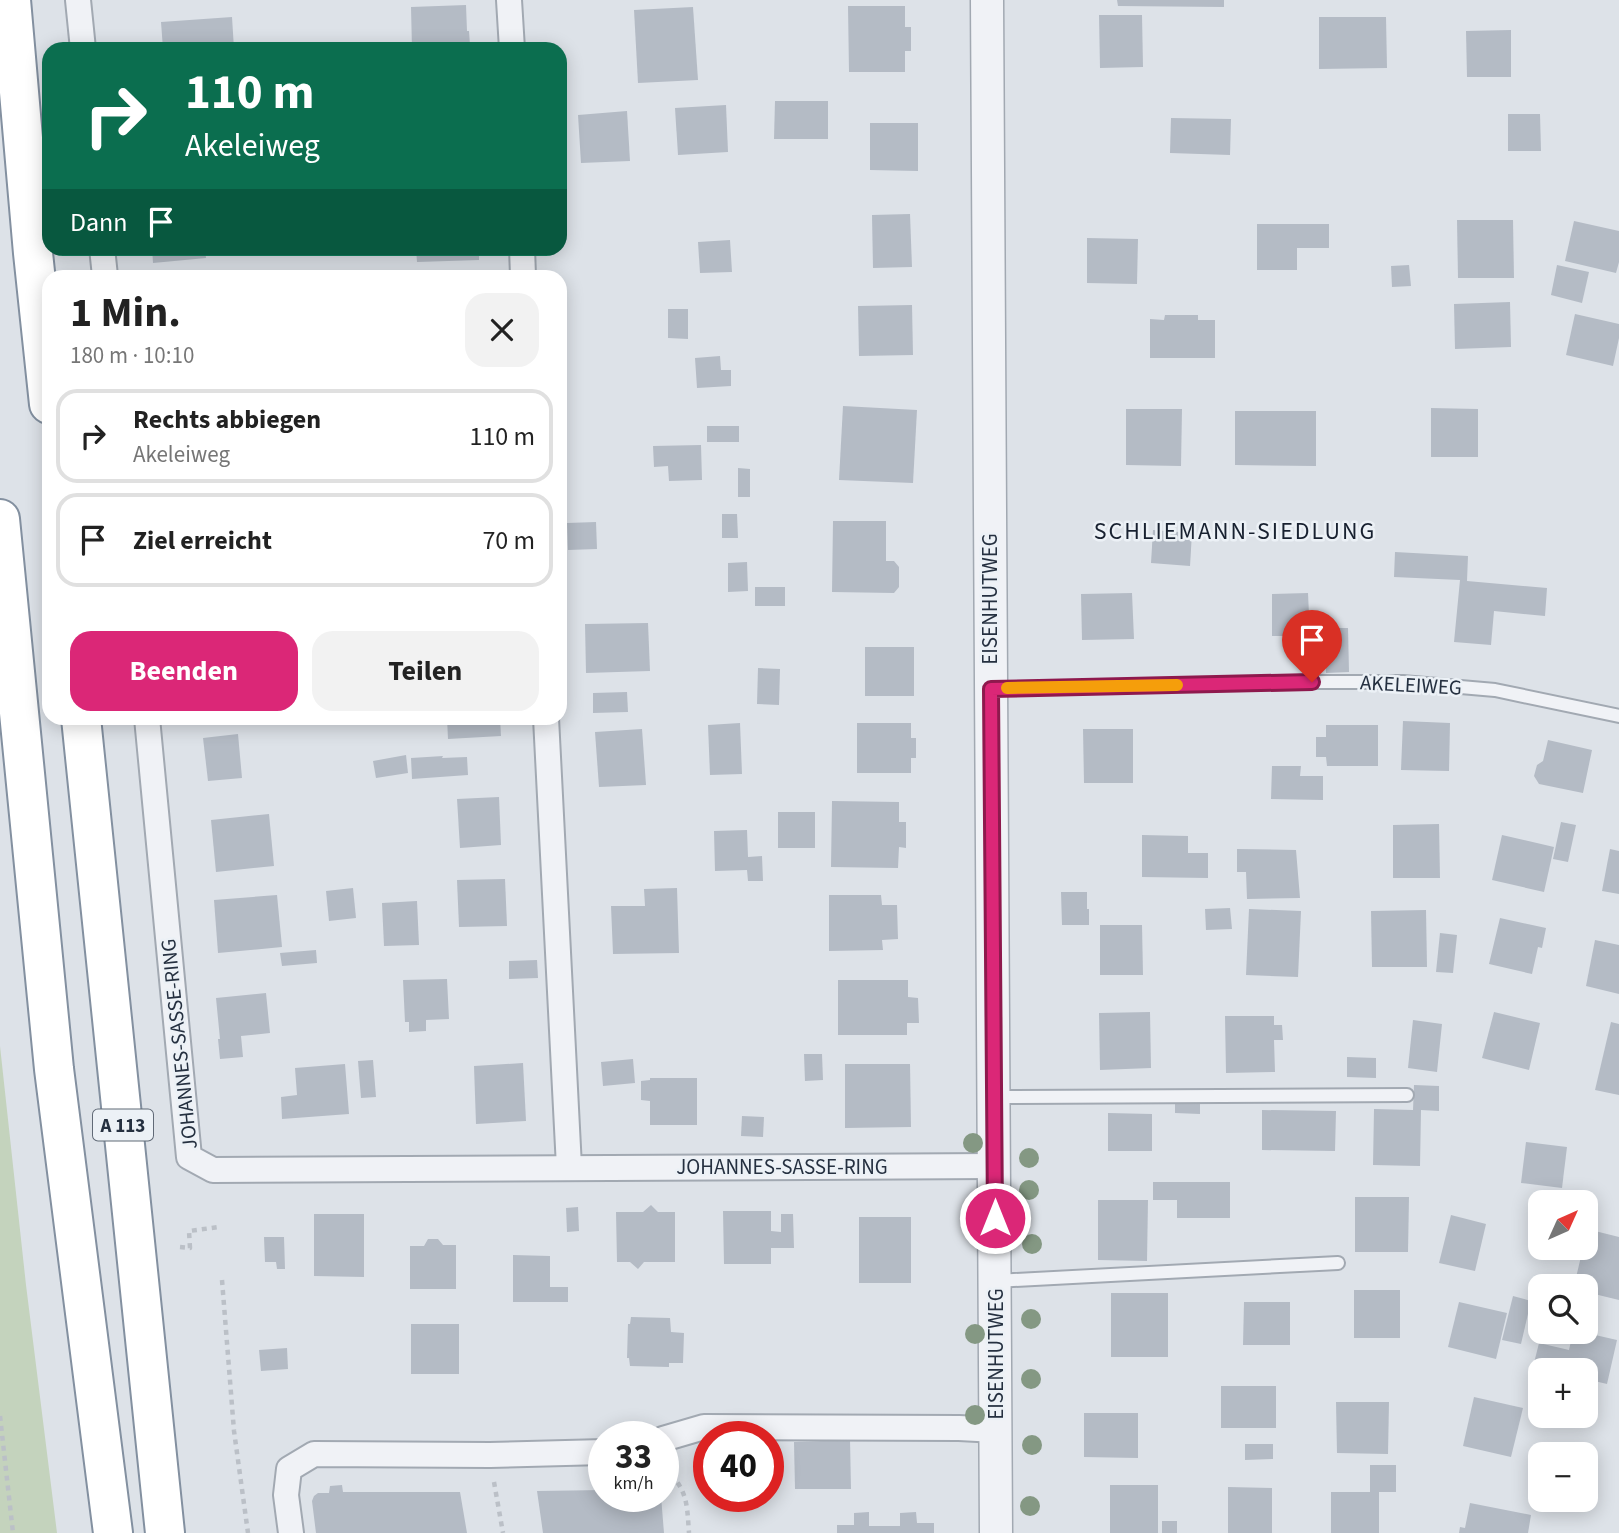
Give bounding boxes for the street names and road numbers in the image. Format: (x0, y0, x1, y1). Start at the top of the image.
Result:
street label: EISENHUTWEG (975, 533, 1005, 665)
street label: AKELEIWEG (1359, 667, 1463, 703)
street label: JOHANNES-SASSE-RING (153, 937, 205, 1151)
road number: A 113 (93, 1110, 153, 1140)
street label: JOHANNES-SASSE-RING (676, 1152, 888, 1182)
street label: EISENHUTWEG (981, 1288, 1011, 1420)

